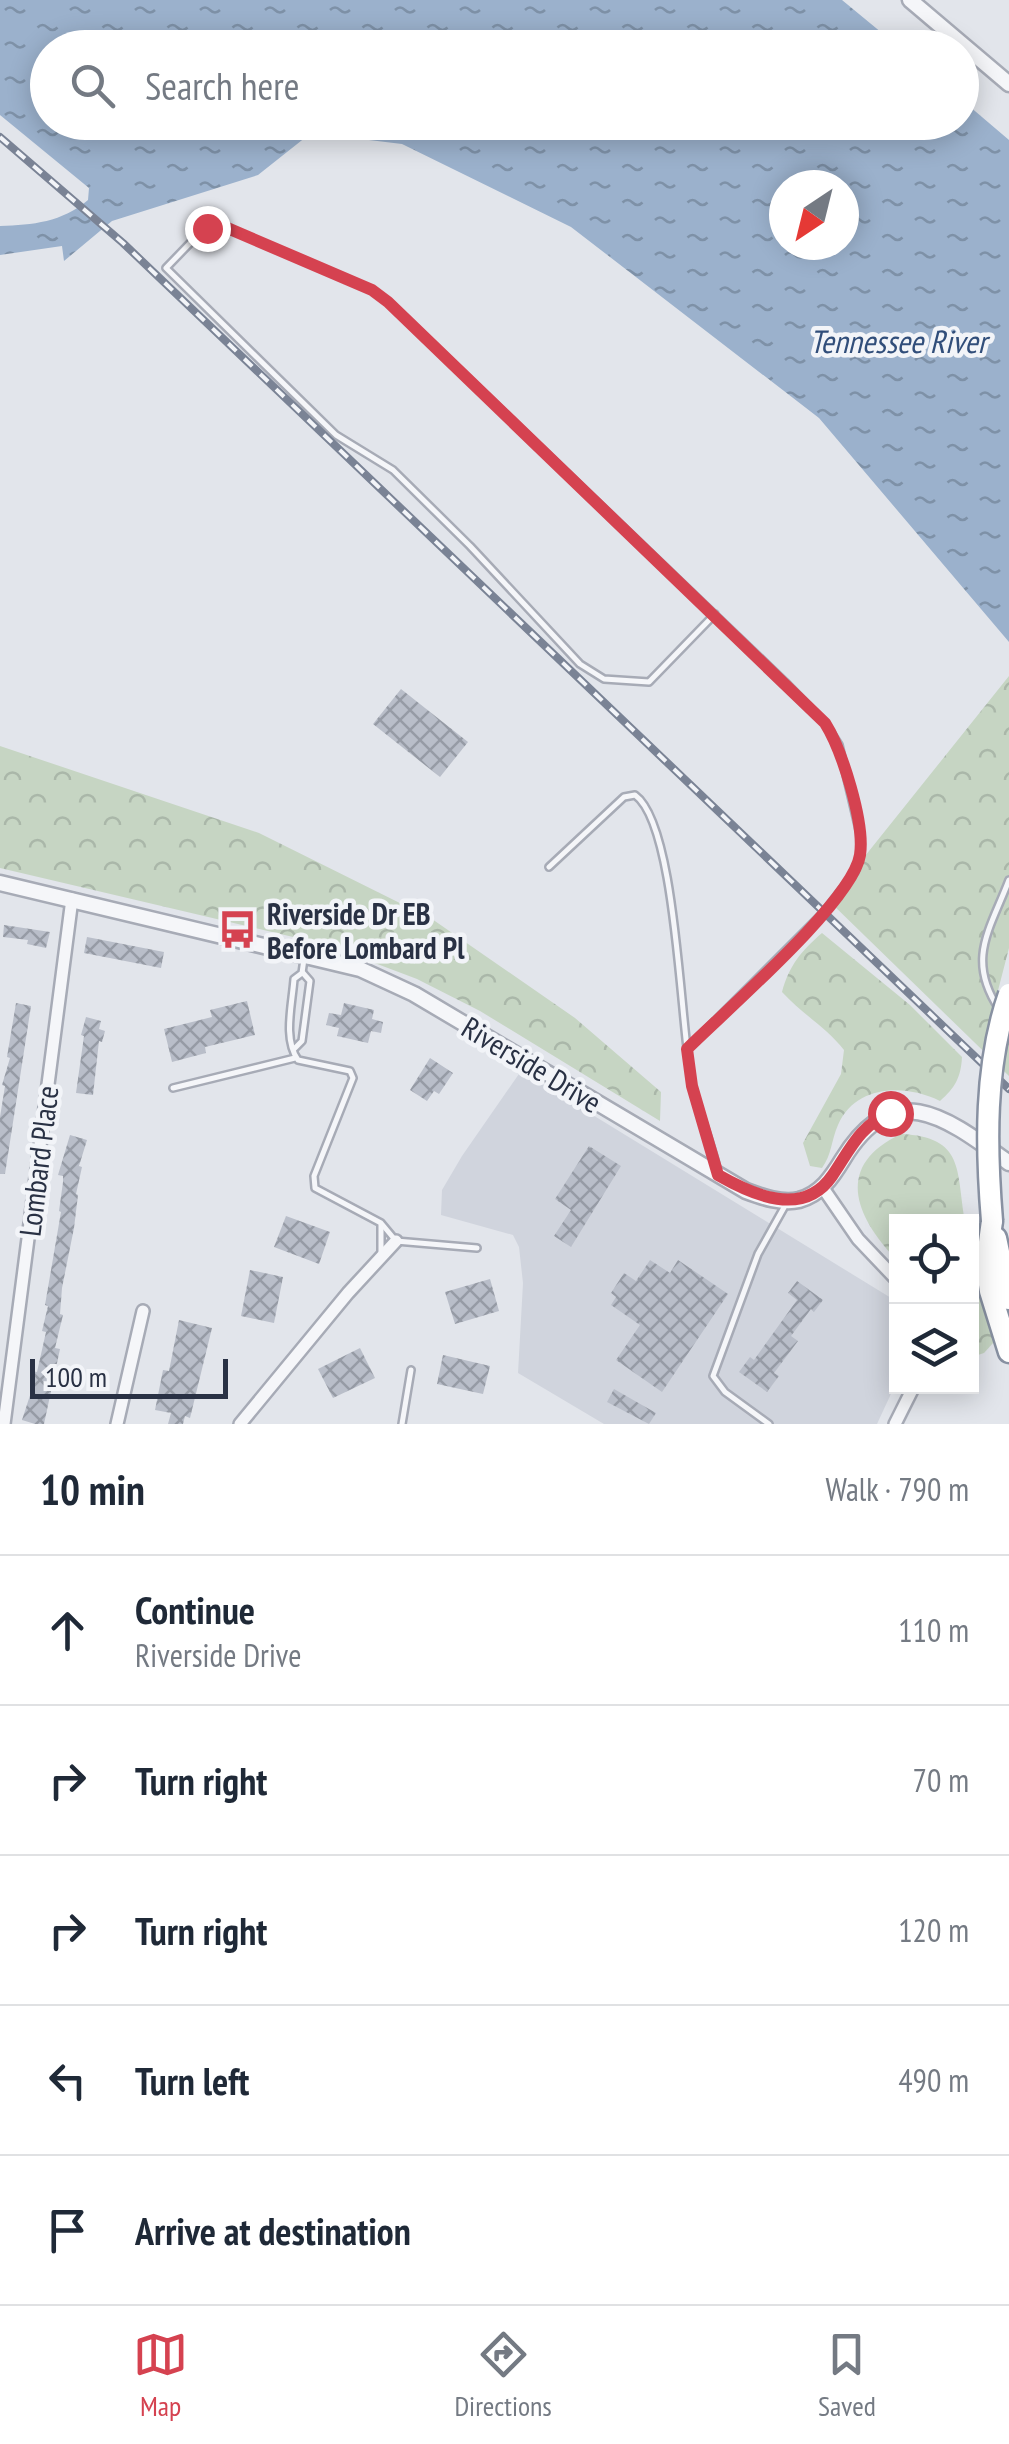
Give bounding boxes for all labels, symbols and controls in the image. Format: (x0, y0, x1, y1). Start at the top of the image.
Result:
search box (30, 30, 979, 140)
icon: search (65, 58, 120, 113)
text: Search here (145, 61, 299, 110)
north arrow (769, 170, 859, 260)
route end (185, 206, 231, 252)
water label: Tennessee River (810, 320, 991, 362)
place label: Riverside Dr EB Before Lombard Pl (267, 894, 465, 967)
bus stop icon: Riverside Dr EB Before Lombard Pl (216, 909, 258, 951)
street label: Riverside Drive (455, 1007, 609, 1121)
street label: Lombard Place (9, 1084, 67, 1238)
route start (868, 1091, 914, 1137)
map controls (889, 1214, 979, 1394)
button: locate (889, 1214, 979, 1304)
button: layers (889, 1304, 979, 1394)
scale bar (30, 1354, 228, 1398)
text: 100 m (45, 1358, 107, 1395)
text: 10 min (40, 1462, 145, 1517)
text: Walk · 790 m (825, 1468, 969, 1510)
text: Continue (135, 1585, 255, 1634)
icon: ahead (40, 1603, 95, 1658)
text: 110 m (898, 1609, 969, 1651)
text: Riverside Drive (135, 1634, 301, 1676)
icon: right (40, 1753, 95, 1808)
text: Turn right (135, 1756, 267, 1805)
text: 70 m (913, 1759, 969, 1801)
icon: right (40, 1903, 95, 1958)
text: Turn right (135, 1906, 267, 1955)
text: 120 m (898, 1909, 969, 1951)
icon: left (40, 2053, 95, 2108)
text: Turn left (135, 2056, 249, 2105)
text: 490 m (898, 2059, 969, 2101)
icon: arrive (40, 2203, 95, 2258)
text: Arrive at destination (135, 2206, 411, 2255)
tab: Map (133, 2327, 188, 2424)
tab: Directions (454, 2327, 552, 2424)
tab: Saved (818, 2327, 876, 2424)

